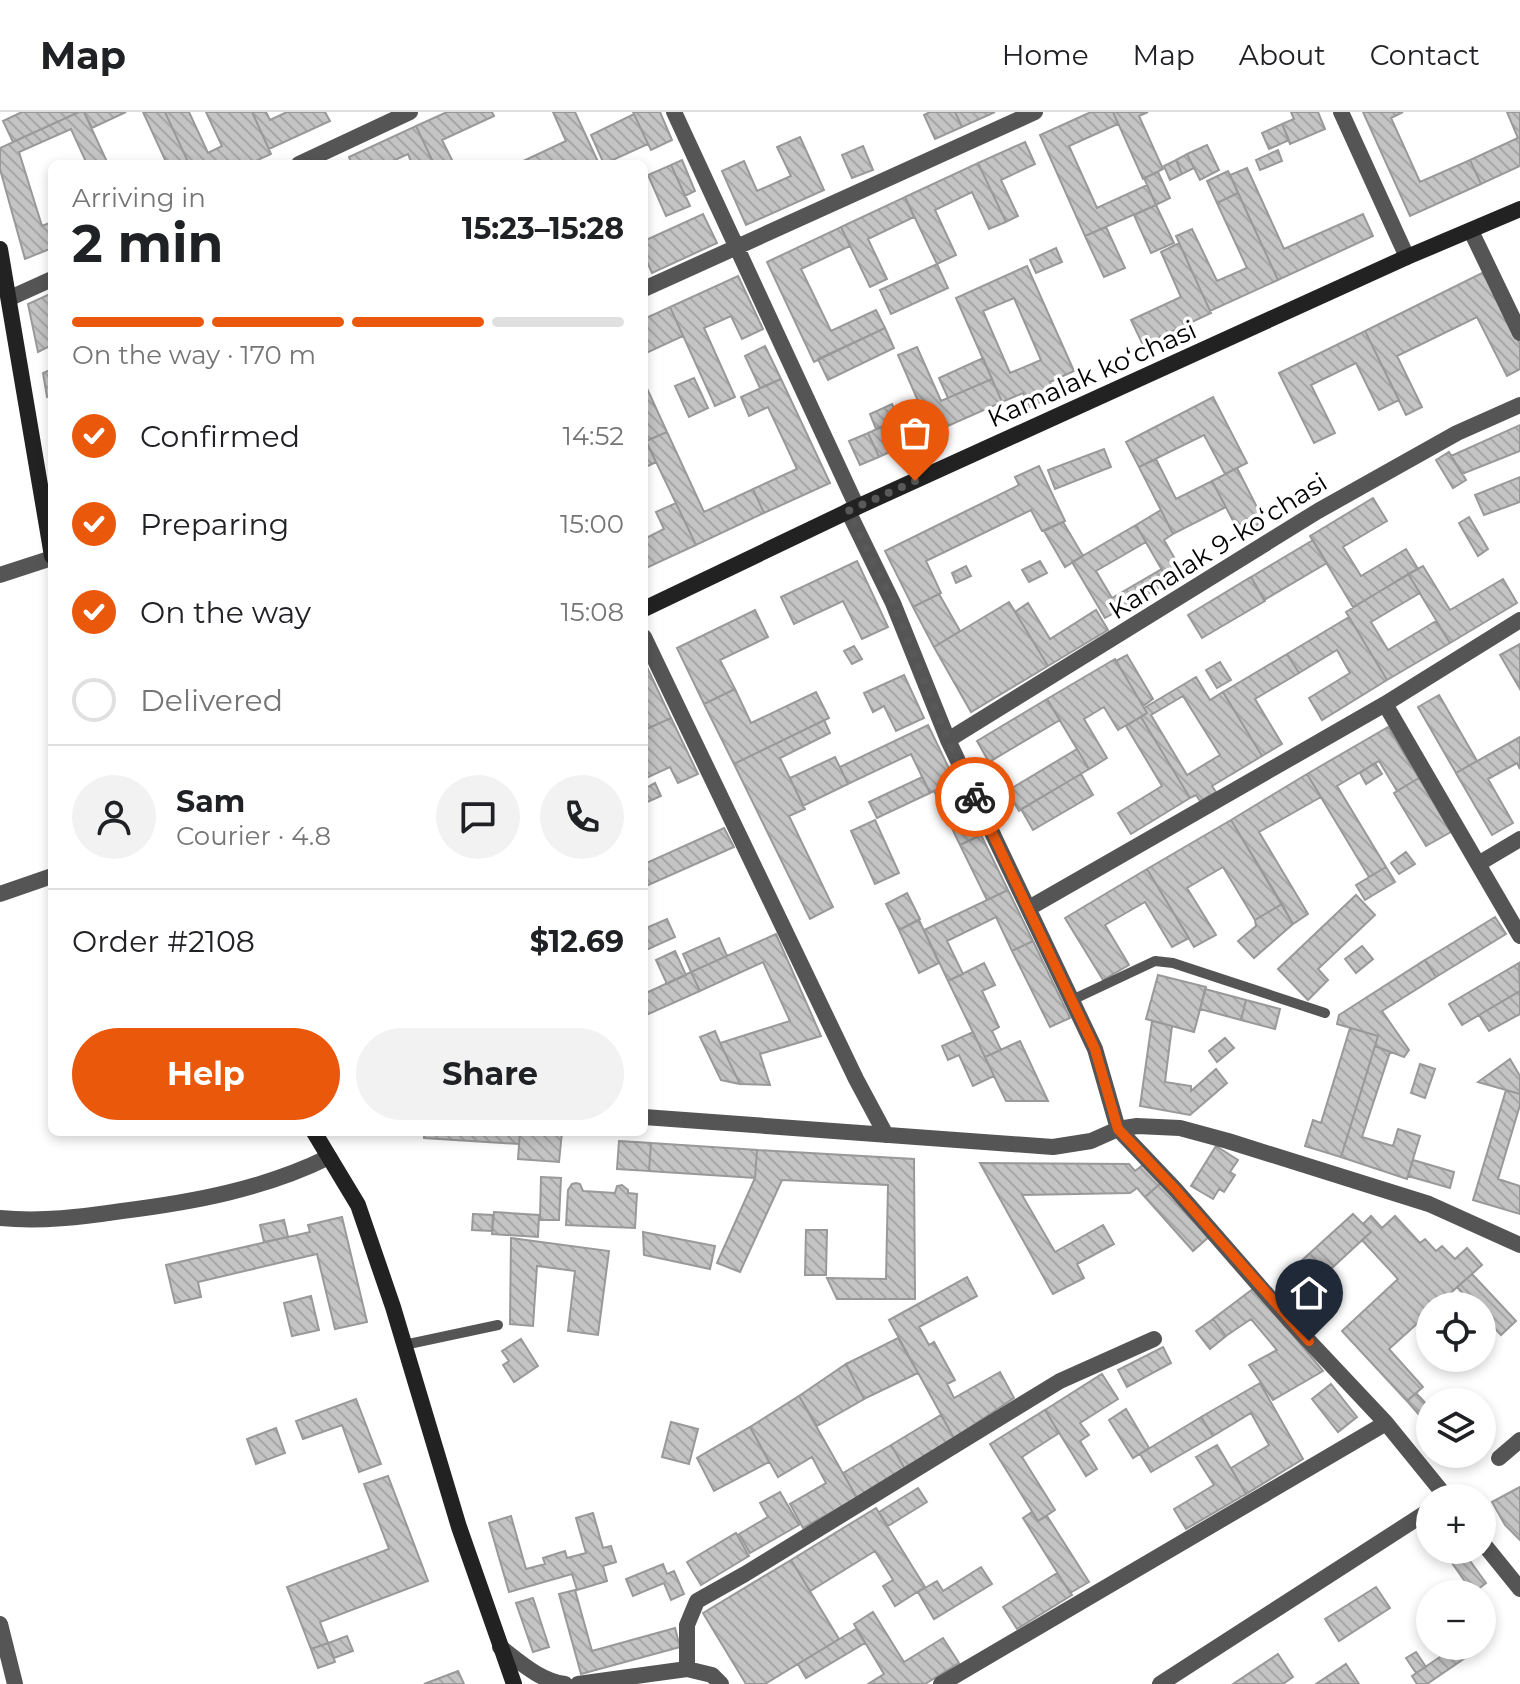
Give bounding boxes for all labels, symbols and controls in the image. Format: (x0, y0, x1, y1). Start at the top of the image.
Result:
text: Map (40, 32, 126, 79)
text: Home (1002, 38, 1089, 72)
text: Map (1133, 38, 1195, 72)
text: About (1239, 38, 1326, 72)
text: Contact (1370, 38, 1480, 72)
text: Arriving in (72, 182, 206, 214)
text: 15:23–15:28 (462, 210, 624, 247)
text: 2 min (72, 212, 224, 275)
street label: Kamalak koʻchasi (983, 314, 1201, 434)
text: On the way · 170 m (72, 339, 316, 371)
pin (881, 399, 949, 481)
icon: bag (893, 411, 937, 455)
icon: check (72, 414, 116, 458)
text: Confirmed (140, 418, 300, 455)
text: 14:52 (562, 420, 624, 452)
street label: Kamalak 9-koʻchasi (1103, 466, 1333, 626)
icon: check (72, 502, 116, 546)
text: Preparing (140, 506, 289, 543)
text: 15:00 (560, 508, 624, 540)
icon: check (72, 590, 116, 634)
text: On the way (140, 594, 311, 631)
text: 15:08 (561, 596, 624, 628)
text: Delivered (140, 682, 283, 719)
courier (935, 757, 1015, 837)
button: person (72, 775, 156, 859)
button: chat (436, 775, 520, 859)
button: phone (540, 775, 624, 859)
icon: bike (953, 775, 997, 819)
text: Sam (176, 783, 245, 820)
text: Courier · 4.8 (176, 820, 331, 852)
text: Order #2108 (72, 923, 255, 960)
text: $12.69 (530, 923, 624, 960)
button: Help (72, 1028, 340, 1120)
button: Share (356, 1028, 624, 1120)
pin (1275, 1259, 1343, 1341)
icon: home (1287, 1271, 1331, 1315)
map controls (1416, 1292, 1496, 1660)
button: locate (1416, 1292, 1496, 1372)
button: layers (1416, 1388, 1496, 1468)
button: + (1416, 1484, 1496, 1564)
button: − (1416, 1580, 1496, 1660)

